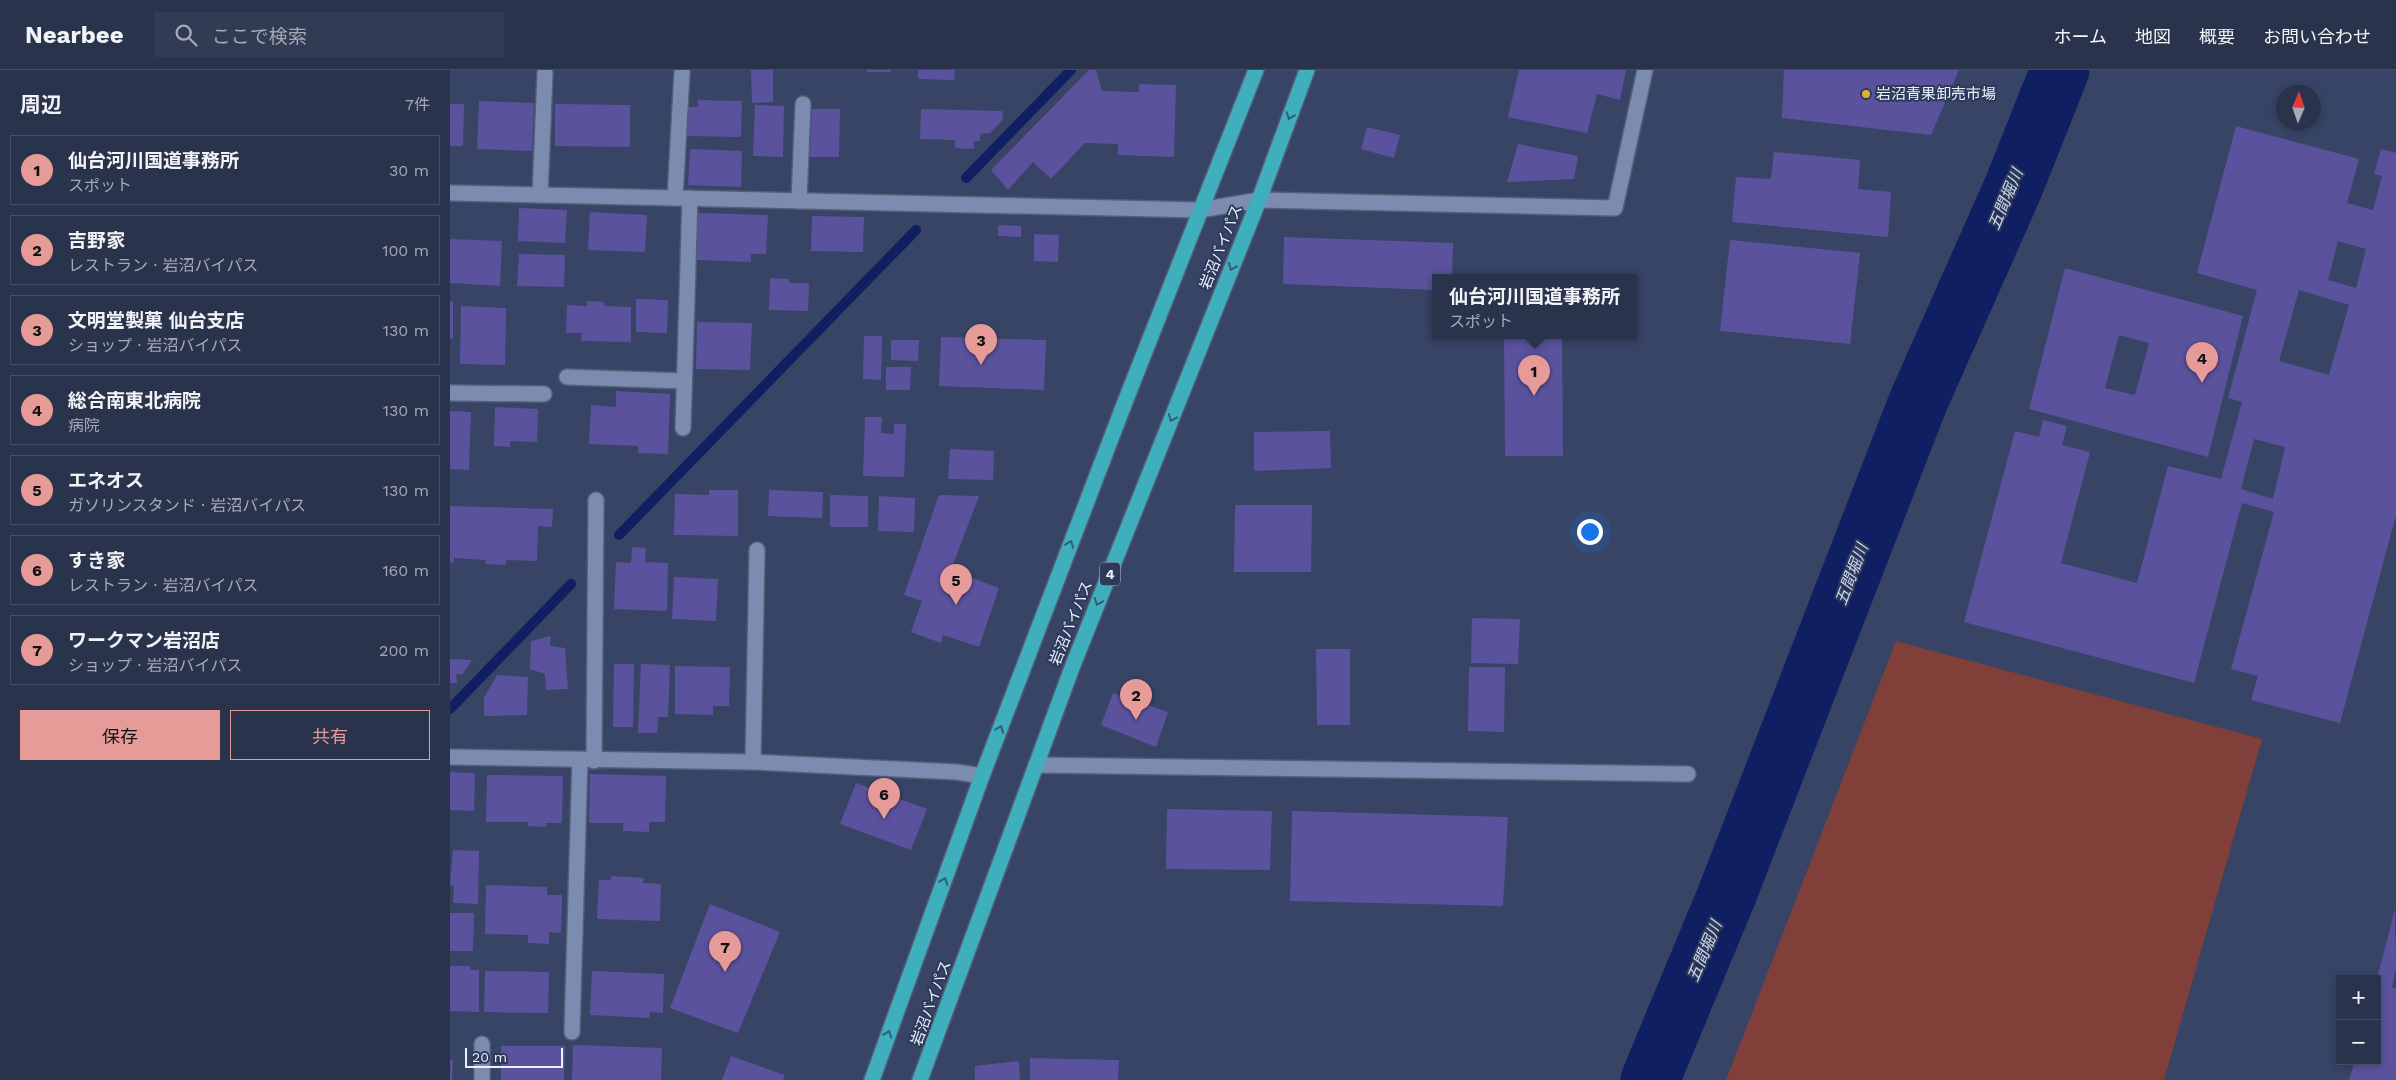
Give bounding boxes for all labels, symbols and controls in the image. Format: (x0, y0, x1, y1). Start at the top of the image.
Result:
search box (154, 12, 504, 57)
text: Nearbee (25, 21, 124, 49)
icon: search (172, 21, 200, 49)
text: ここで検索 (212, 25, 307, 48)
text: ホーム (2054, 26, 2107, 47)
text: 地図 (2135, 26, 2171, 47)
text: 概要 (2199, 26, 2235, 47)
text: お問い合わせ (2263, 26, 2371, 47)
place label: 岩沼青果卸売市場 (1876, 85, 1996, 103)
north arrow (2276, 85, 2321, 130)
marker: 岩沼青果卸売市場 (1860, 88, 1872, 100)
text: 周辺 (20, 92, 62, 117)
text: 7件 (405, 95, 430, 114)
one-way arrow (1286, 111, 1296, 120)
text: 仙台河川国道事務所 (68, 149, 239, 172)
text: 1 (34, 161, 40, 180)
text: 30 m (389, 161, 429, 180)
water label: 五間堀川 (1984, 164, 2027, 232)
text: スポット (68, 176, 132, 195)
street label: 岩沼バイパス (1196, 202, 1246, 292)
text: 吉野家 (68, 229, 125, 252)
text: 2 (32, 241, 42, 260)
text: 100 m (382, 241, 429, 260)
text: レストラン · 岩沼バイパス (68, 256, 258, 275)
one-way arrow (1228, 263, 1238, 271)
popup (1432, 274, 1637, 339)
text: 仙台河川国道事務所 (1449, 285, 1620, 308)
text: 文明堂製菓 仙台支店 (68, 309, 244, 332)
text: スポット (1449, 312, 1513, 331)
text: 3 (32, 321, 42, 340)
text: 130 m (383, 321, 429, 340)
pin: 3 (965, 324, 997, 365)
text: ショップ · 岩沼バイパス (68, 336, 242, 355)
pin: 4 (2186, 342, 2218, 383)
pin: 1 (1518, 355, 1550, 396)
text: 総合南東北病院 (68, 389, 201, 412)
text: 4 (32, 401, 42, 420)
text: 130 m (383, 401, 429, 420)
one-way arrow (1167, 414, 1177, 422)
text: 病院 (68, 416, 100, 435)
text: エネオス (68, 469, 144, 492)
text: 5 (32, 481, 42, 500)
text: 130 m (383, 481, 429, 500)
text: ガソリンスタンド · 岩沼バイパス (68, 496, 306, 515)
your location (1577, 519, 1603, 545)
water label: 五間堀川 (1831, 539, 1873, 607)
one-way arrow (1065, 541, 1075, 549)
text: すき家 (68, 549, 125, 572)
text: 6 (32, 561, 42, 580)
text: 160 m (382, 561, 429, 580)
road number: 4 (1100, 562, 1120, 586)
pin: 5 (940, 564, 972, 605)
text: レストラン · 岩沼バイパス (68, 576, 258, 595)
street label: 岩沼バイパス (1046, 578, 1096, 668)
one-way arrow (1094, 597, 1104, 606)
text: ワークマン岩沼店 (68, 629, 220, 652)
text: 7 (32, 641, 42, 660)
text: 200 m (379, 641, 429, 660)
text: ショップ · 岩沼バイパス (68, 656, 242, 675)
pin: 2 (1120, 679, 1152, 720)
button: 保存 (20, 710, 220, 760)
button: 共有 (230, 710, 430, 760)
one-way arrow (994, 725, 1004, 734)
pin: 6 (868, 778, 900, 819)
one-way arrow (938, 878, 948, 886)
water label: 五間堀川 (1683, 916, 1726, 984)
pin: 7 (709, 931, 741, 972)
street label: 岩沼バイパス (907, 958, 955, 1048)
map controls (2336, 975, 2381, 1065)
button: + (2336, 975, 2381, 1020)
button: − (2336, 1020, 2381, 1065)
one-way arrow (882, 1030, 892, 1039)
scale bar (465, 1045, 562, 1068)
text: 20 m (472, 1049, 507, 1065)

